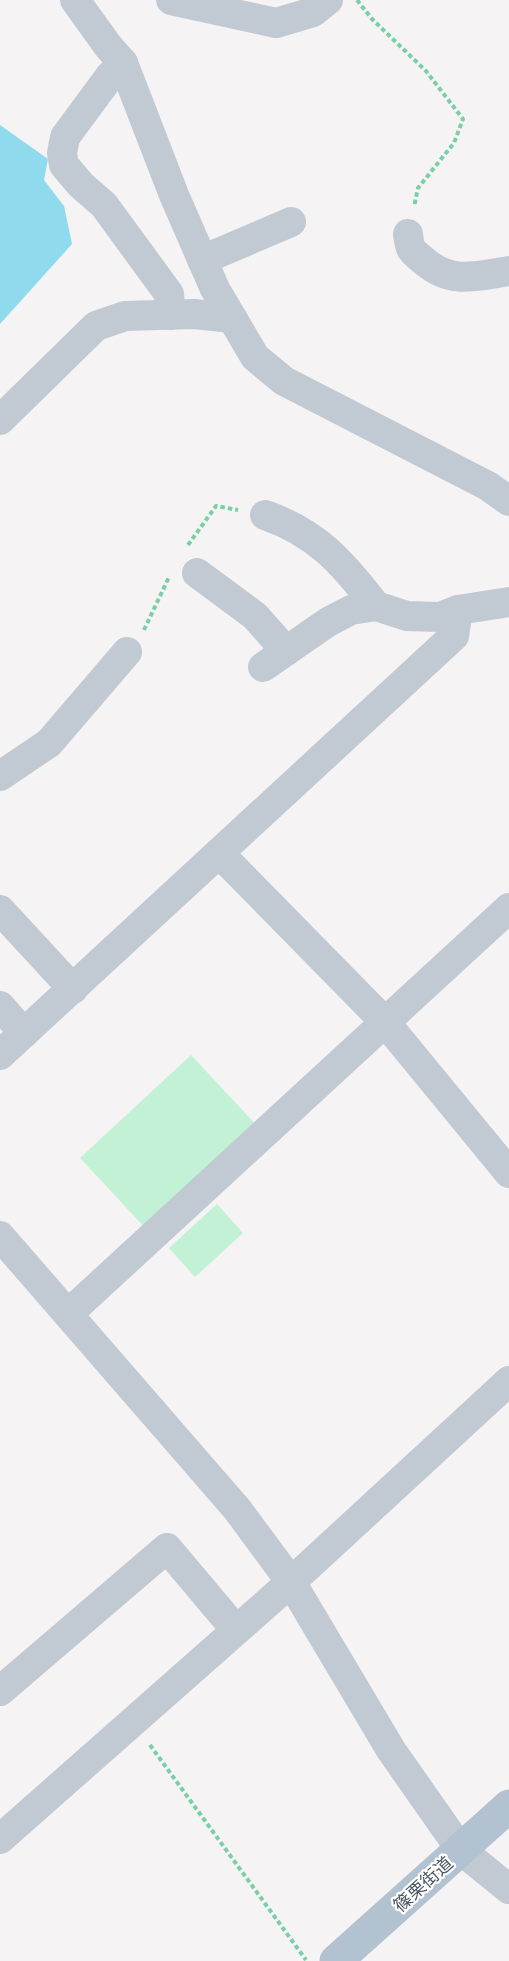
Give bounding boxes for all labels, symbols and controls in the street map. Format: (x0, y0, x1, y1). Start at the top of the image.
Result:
street label: 篠栗街道 (388, 1851, 458, 1917)

